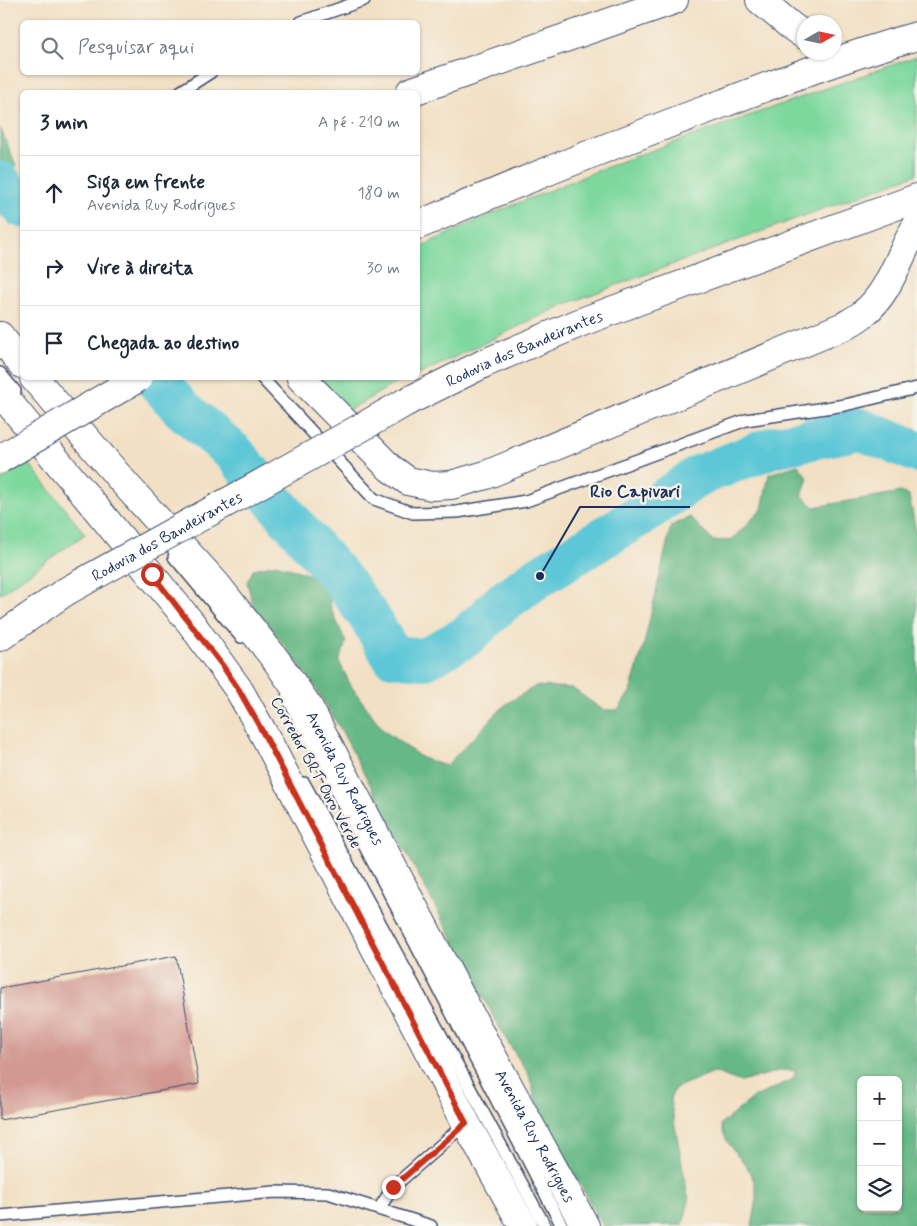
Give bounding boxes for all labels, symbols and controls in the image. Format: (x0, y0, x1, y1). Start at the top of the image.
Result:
north arrow (797, 15, 842, 60)
search box (20, 20, 420, 75)
icon: search (38, 34, 66, 62)
text: Pesquisar aqui (78, 35, 194, 60)
text: 3 min (40, 109, 88, 137)
text: A pé · 210 m (318, 112, 400, 133)
text: Siga em frente (87, 170, 205, 195)
icon: ahead (40, 179, 68, 207)
text: 180 m (357, 183, 400, 204)
text: Avenida Ruy Rodrigues (87, 195, 236, 216)
icon: right (40, 254, 68, 282)
text: Vire à direita (87, 256, 193, 281)
text: 30 m (367, 258, 400, 279)
street label: Rodovia dos Bandeirantes (443, 306, 606, 393)
icon: arrive (40, 329, 68, 357)
text: Chegada ao destino (87, 331, 239, 356)
callout: Rio Capivari (580, 474, 690, 507)
text: Rio Capivari (590, 480, 680, 504)
street label: Rodovia dos Bandeirantes (88, 487, 246, 587)
route start (141, 563, 164, 586)
street label: Corredor BRT Ouro Verde (265, 693, 366, 852)
street label: Avenida Ruy Rodrigues (301, 708, 388, 849)
street label: Avenida Ruy Rodrigues (490, 1066, 579, 1207)
map controls (857, 1076, 902, 1211)
button: + (857, 1076, 902, 1121)
button: − (857, 1121, 902, 1166)
button: layers (857, 1166, 902, 1211)
route end (382, 1176, 405, 1199)

